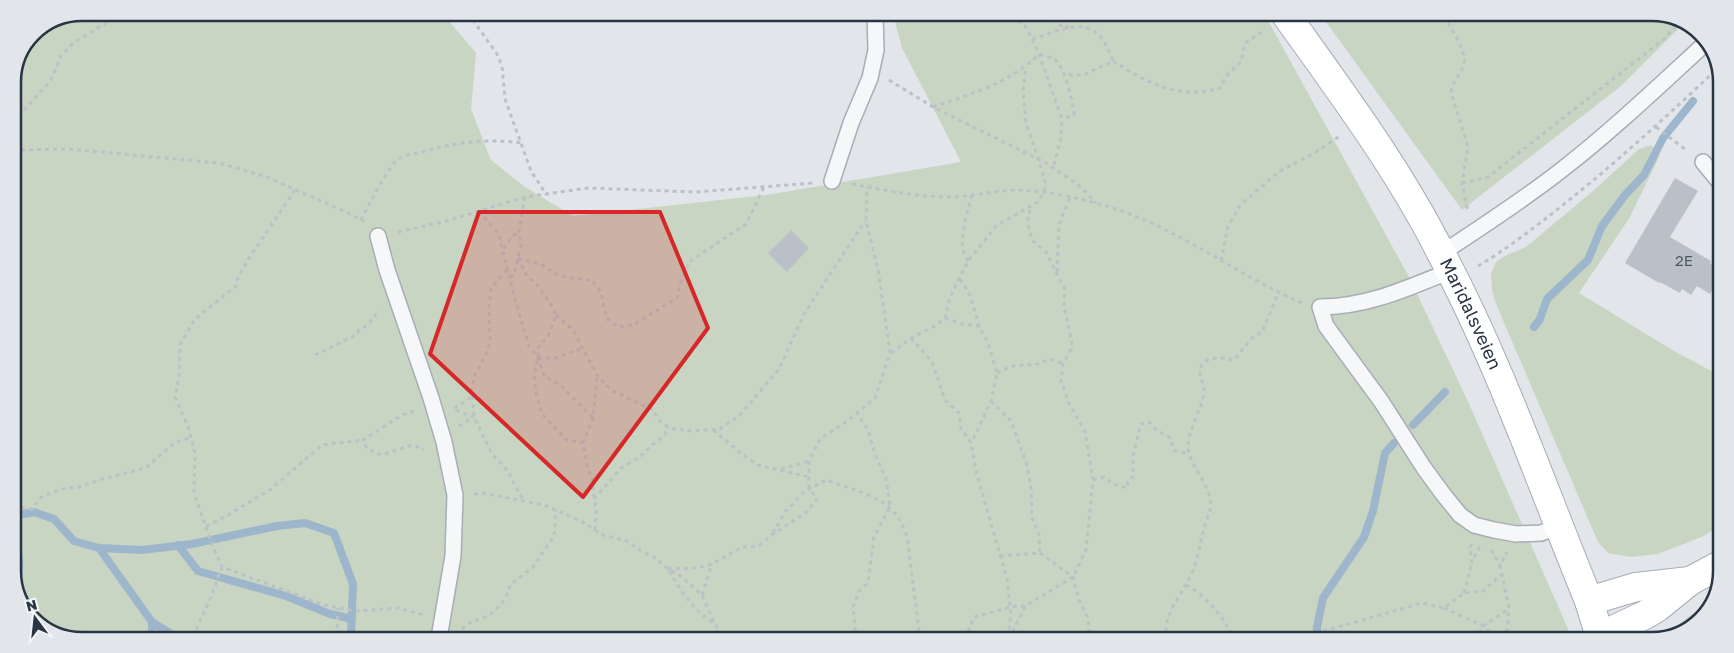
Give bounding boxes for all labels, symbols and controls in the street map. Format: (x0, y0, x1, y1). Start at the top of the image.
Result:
house number: 2E (1675, 251, 1693, 269)
street label: Maridalsveien (1436, 254, 1507, 373)
north arrow (10, 593, 60, 643)
text: N (24, 595, 39, 615)

